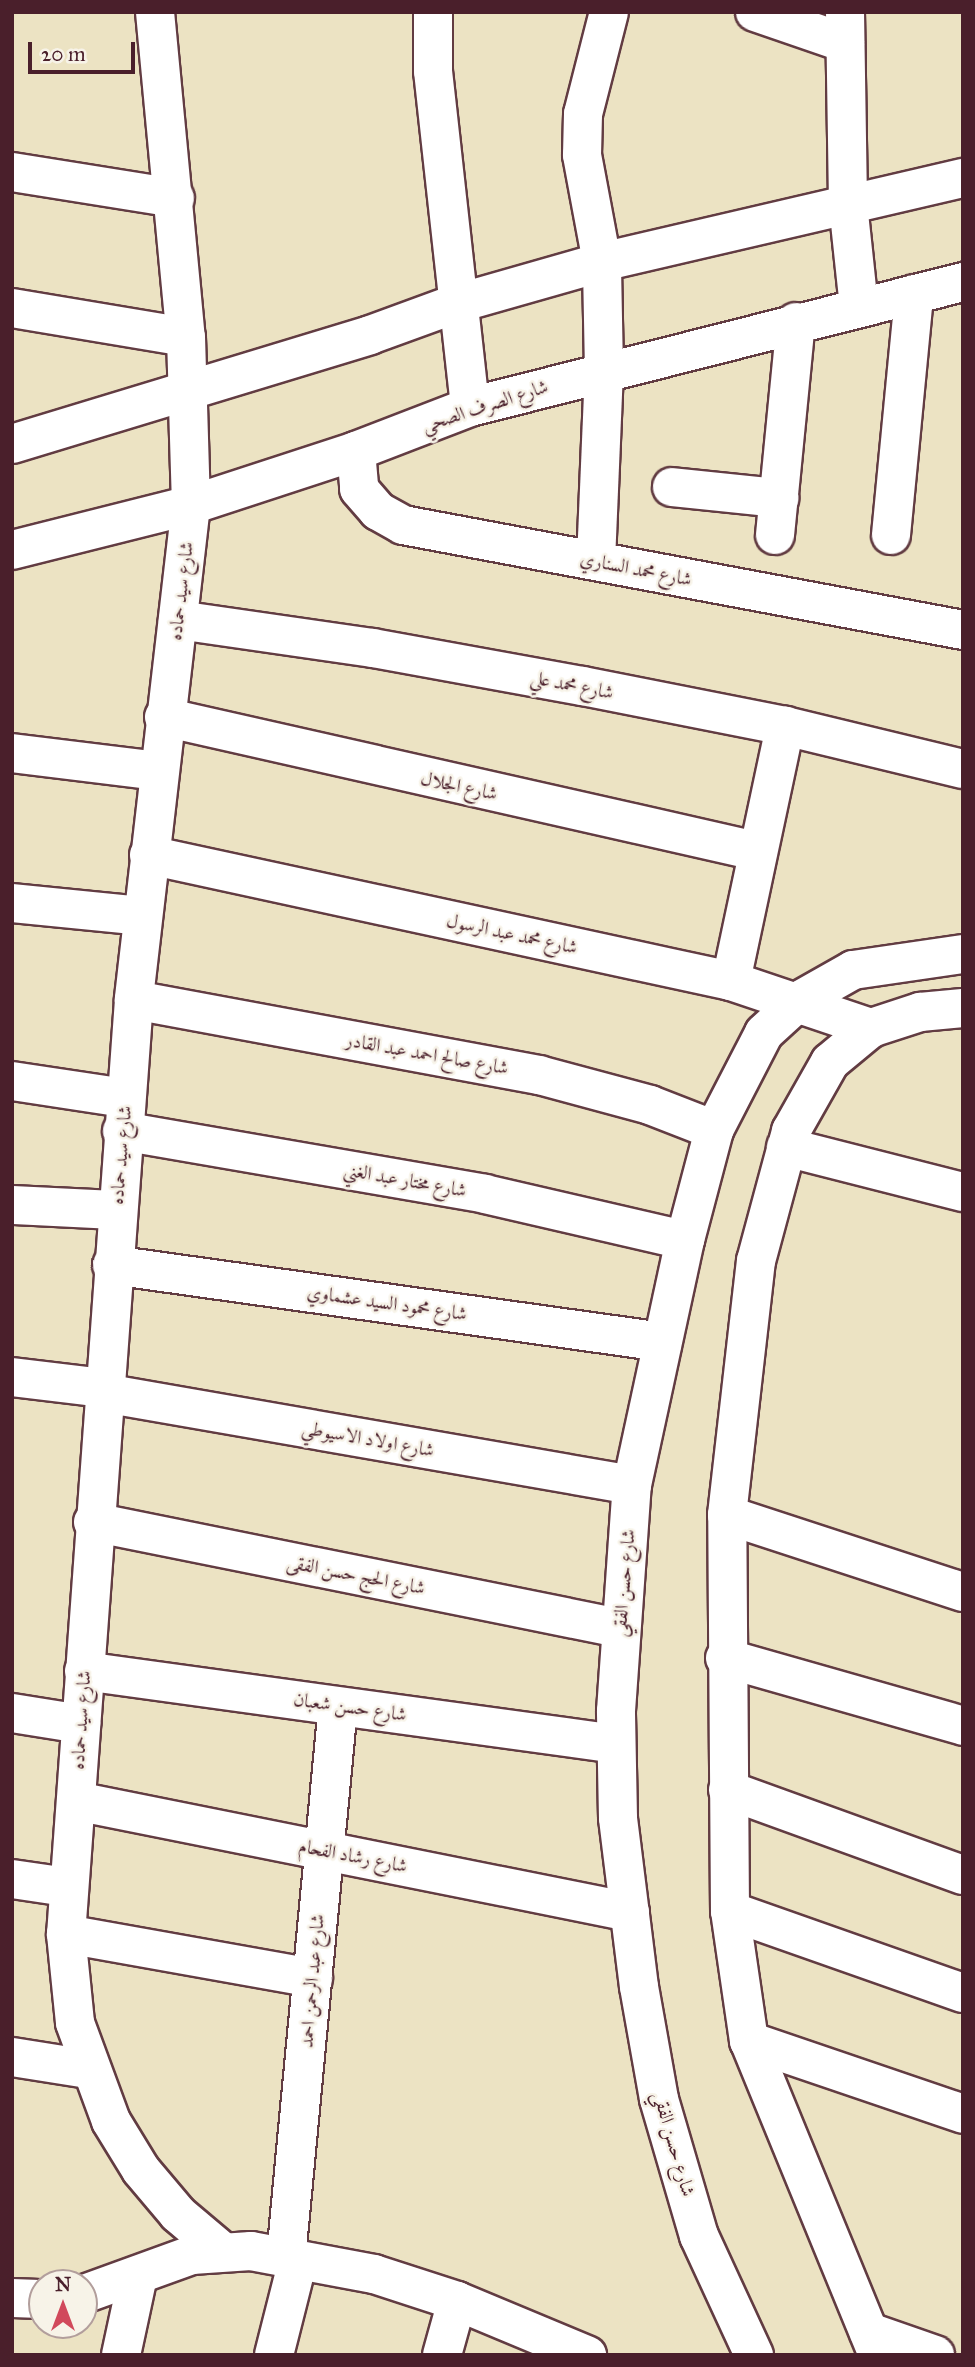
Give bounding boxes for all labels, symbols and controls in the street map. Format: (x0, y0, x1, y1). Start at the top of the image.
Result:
scale bar (32, 28, 138, 72)
text: 20 m (41, 41, 86, 67)
street label: شارع الصرف الصحي (419, 375, 551, 437)
street label: شارع سيد حماده (164, 540, 198, 642)
street label: شارع محمد السناري (578, 547, 694, 591)
street label: شارع محمد علي (529, 666, 615, 704)
street label: شارع الجلال (419, 767, 499, 805)
street label: شارع محمد عبد الرسول (444, 909, 580, 959)
street label: شارع صالح احمد عبد القادر (344, 1028, 510, 1080)
street label: شارع سيد حماده (105, 1105, 137, 1205)
street label: شارع مختار عبد الغني (342, 1158, 468, 1202)
street label: شارع محمود السيد عشماوي (306, 1280, 468, 1326)
street label: شارع اولاد الاسيوطي (300, 1416, 436, 1462)
street label: شارع حسن الفقي (608, 1528, 640, 1638)
street label: شارع الحج حسن الفقى (285, 1550, 427, 1600)
street label: شارع سيد حماده (66, 1670, 96, 1770)
street label: شارع حسن شعبان (292, 1688, 408, 1726)
street label: شارع رشاد الفحام (297, 1834, 409, 1878)
street label: شارع عبد الرحمن احمد (295, 1913, 329, 2049)
street label: شارع حسن الفقي (648, 2089, 700, 2199)
north arrow (28, 2269, 98, 2339)
text: N (55, 2273, 71, 2296)

